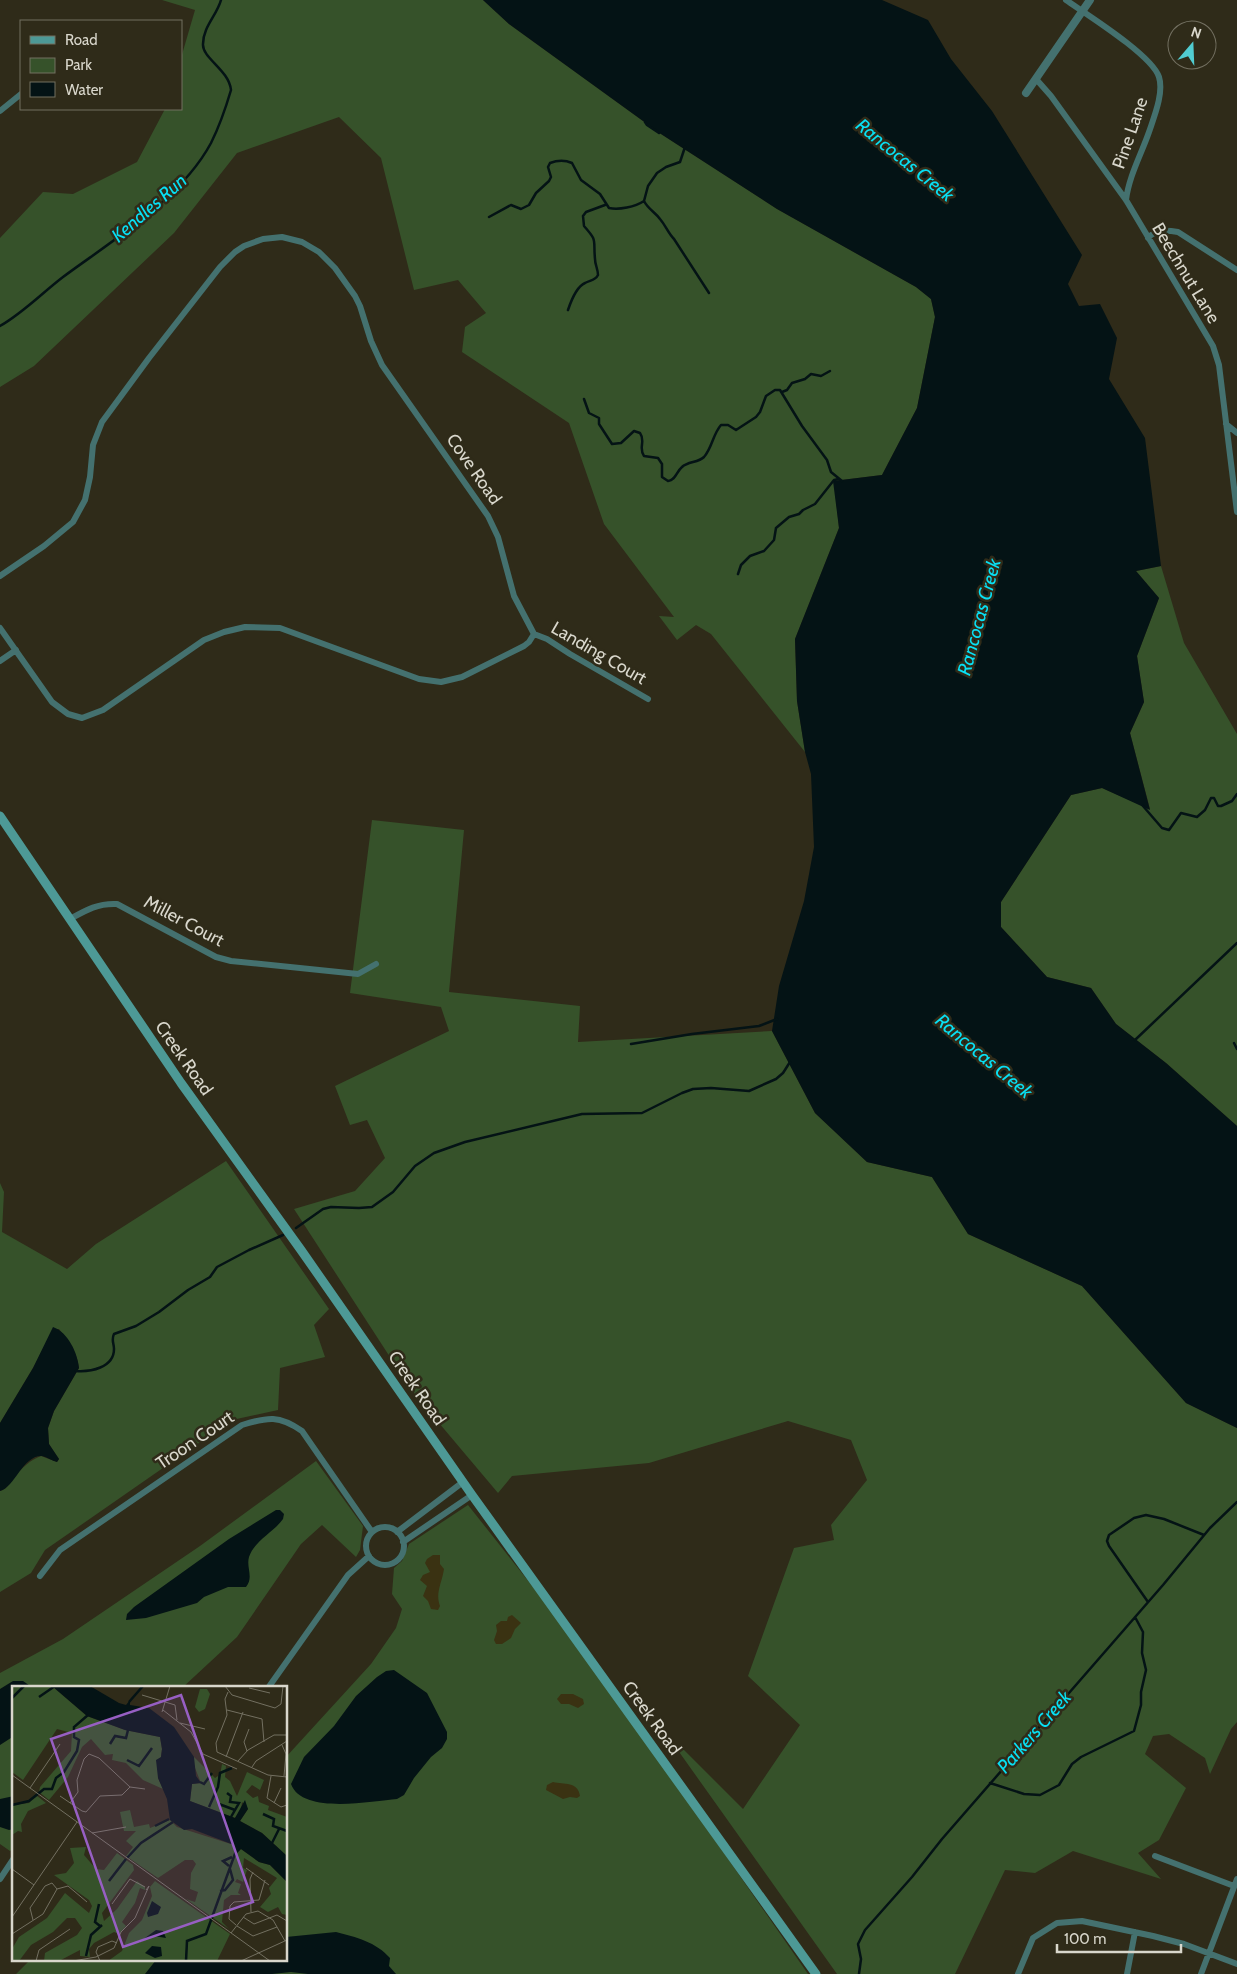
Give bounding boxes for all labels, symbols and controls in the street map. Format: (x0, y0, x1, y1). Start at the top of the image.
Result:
legend (20, 20, 182, 110)
north arrow (1167, 20, 1217, 70)
text: N (1189, 23, 1204, 43)
text: Road (65, 31, 98, 49)
text: Park (65, 56, 92, 74)
text: Water (65, 81, 103, 99)
street label: Pine Lane (1108, 94, 1152, 172)
water label: Rancocas Creek (851, 113, 959, 207)
water label: Kendles Run (107, 169, 191, 247)
street label: Beechnut Lane (1147, 219, 1225, 327)
street label: Cove Road (442, 429, 506, 509)
water label: Rancocas Creek (952, 555, 1006, 678)
street label: Landing Court (547, 617, 651, 689)
street label: Miller Court (140, 891, 228, 951)
water label: Rancocas Creek (931, 1009, 1038, 1104)
street label: Creek Road (150, 1016, 218, 1100)
street label: Creek Road (383, 1346, 451, 1430)
street label: Troon Court (152, 1406, 238, 1474)
street label: Creek Road (618, 1677, 686, 1759)
water label: Parkers Creek (992, 1685, 1077, 1778)
inset map (12, 1686, 288, 1962)
scale bar (1057, 1922, 1181, 1954)
text: 100 m (1064, 1930, 1106, 1948)

